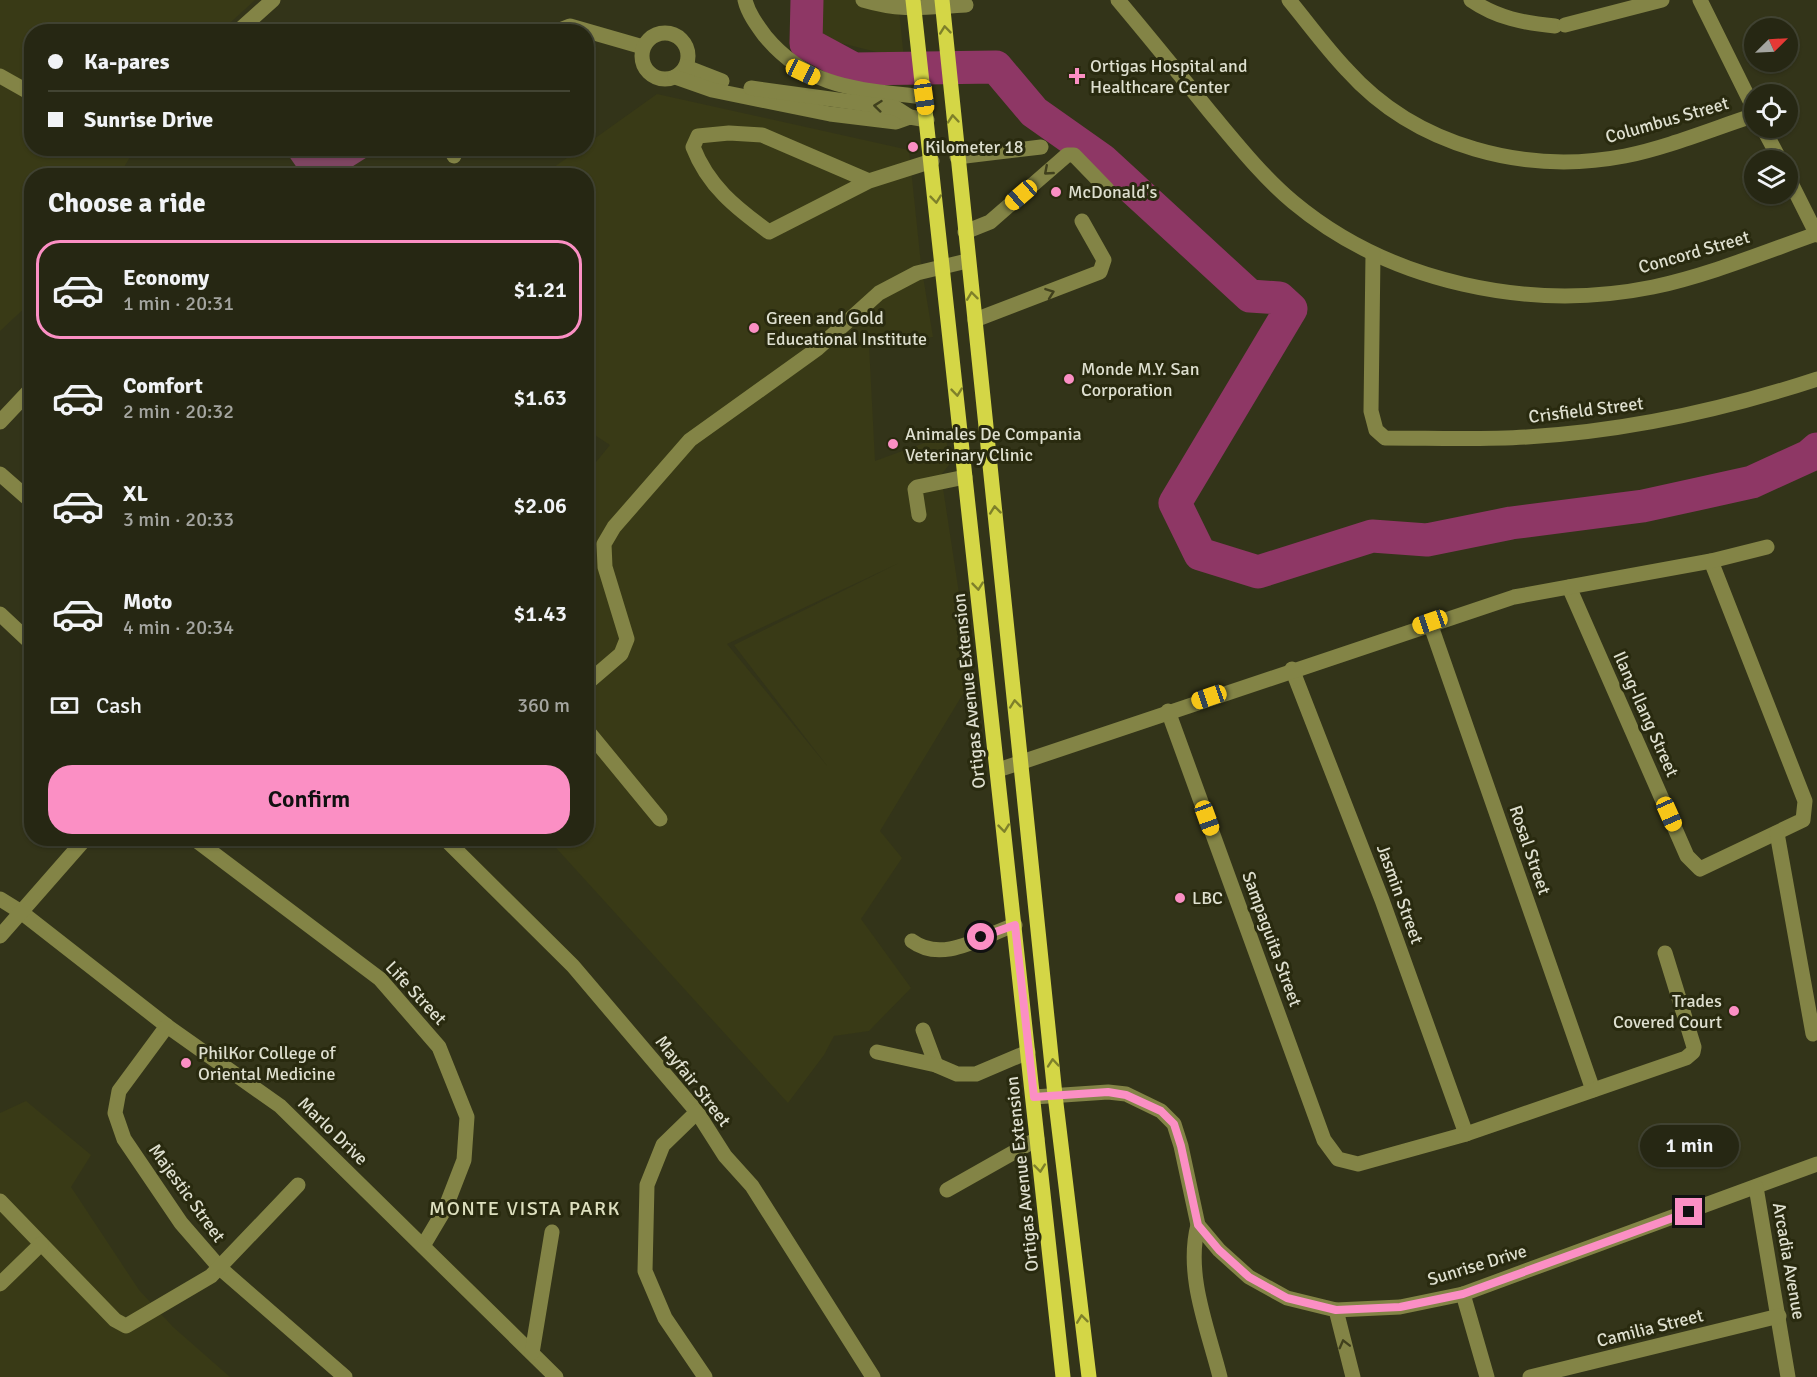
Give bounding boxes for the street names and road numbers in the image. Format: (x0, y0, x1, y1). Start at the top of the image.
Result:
street label: Columbus Street (1603, 92, 1731, 148)
street label: Concord Street (1636, 226, 1752, 278)
street label: Crisfield Street (1527, 392, 1645, 428)
street label: Ortigas Avenue Extension (948, 592, 990, 790)
street label: Ilang-Ilang Street (1608, 648, 1684, 780)
street label: Rosal Street (1504, 802, 1556, 898)
street label: Jasmin Street (1372, 841, 1428, 947)
street label: Sampaguita Street (1237, 868, 1307, 1010)
street label: Life Street (381, 956, 451, 1030)
street label: Mayfair Street (651, 1031, 735, 1131)
street label: Ortigas Avenue Extension (1001, 1075, 1043, 1273)
street label: Marlo Drive (293, 1092, 373, 1170)
street label: Majestic Street (144, 1140, 230, 1246)
street label: Arcadia Avenue (1768, 1201, 1810, 1321)
street label: Sunrise Drive (1425, 1239, 1529, 1291)
street label: Camilia Street (1594, 1304, 1706, 1352)

